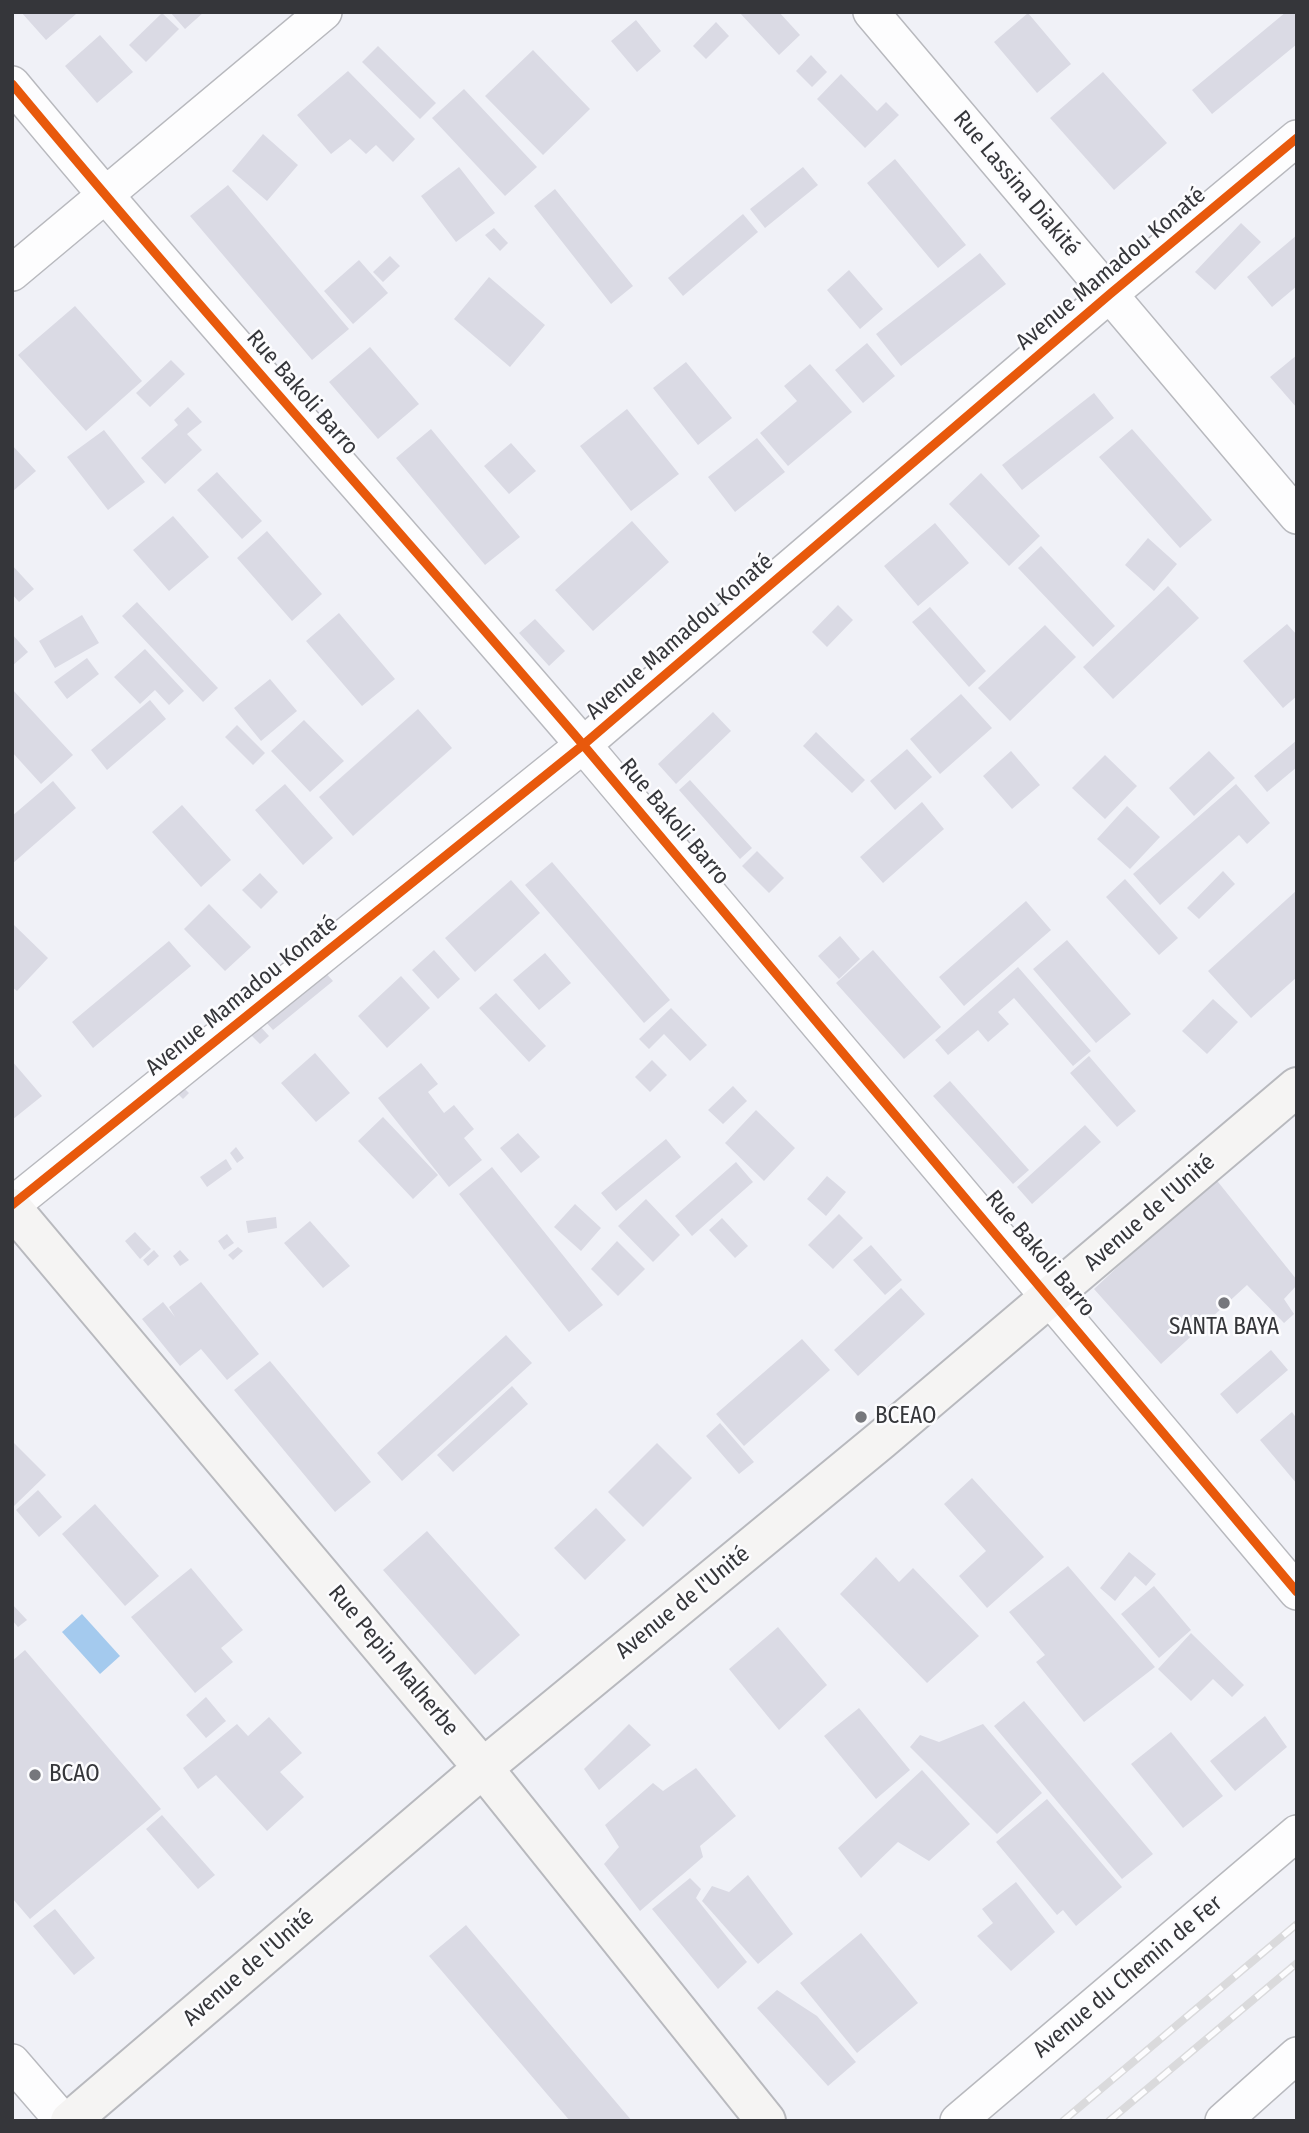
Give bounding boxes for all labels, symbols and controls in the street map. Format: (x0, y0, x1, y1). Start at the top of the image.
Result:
street label: Rue Lassina Diakité (947, 105, 1085, 263)
street label: Avenue Mamadou Konaté (1011, 182, 1211, 356)
street label: Rue Bakoli Barro (240, 325, 364, 461)
street label: Avenue Mamadou Konaté (581, 548, 779, 726)
street label: Rue Bakoli Barro (613, 753, 735, 891)
street label: Avenue Mamadou Konaté (141, 910, 343, 1082)
street label: Avenue de l'Unité (1079, 1149, 1221, 1277)
street label: Rue Bakoli Barro (979, 1185, 1101, 1323)
marker: SANTA BAYA (1216, 1295, 1232, 1311)
place label: SANTA BAYA (1169, 1314, 1279, 1342)
place label: BCEAO (875, 1403, 936, 1431)
marker: BCEAO (853, 1409, 869, 1425)
street label: Avenue de l'Unité (611, 1541, 755, 1665)
street label: Rue Pepin Malherbe (322, 1580, 464, 1742)
place label: BCAO (49, 1761, 100, 1789)
marker: BCAO (27, 1767, 43, 1783)
street label: Avenue du Chemin de Fer (1028, 1890, 1228, 2064)
street label: Avenue de l'Unité (178, 1904, 320, 2032)

